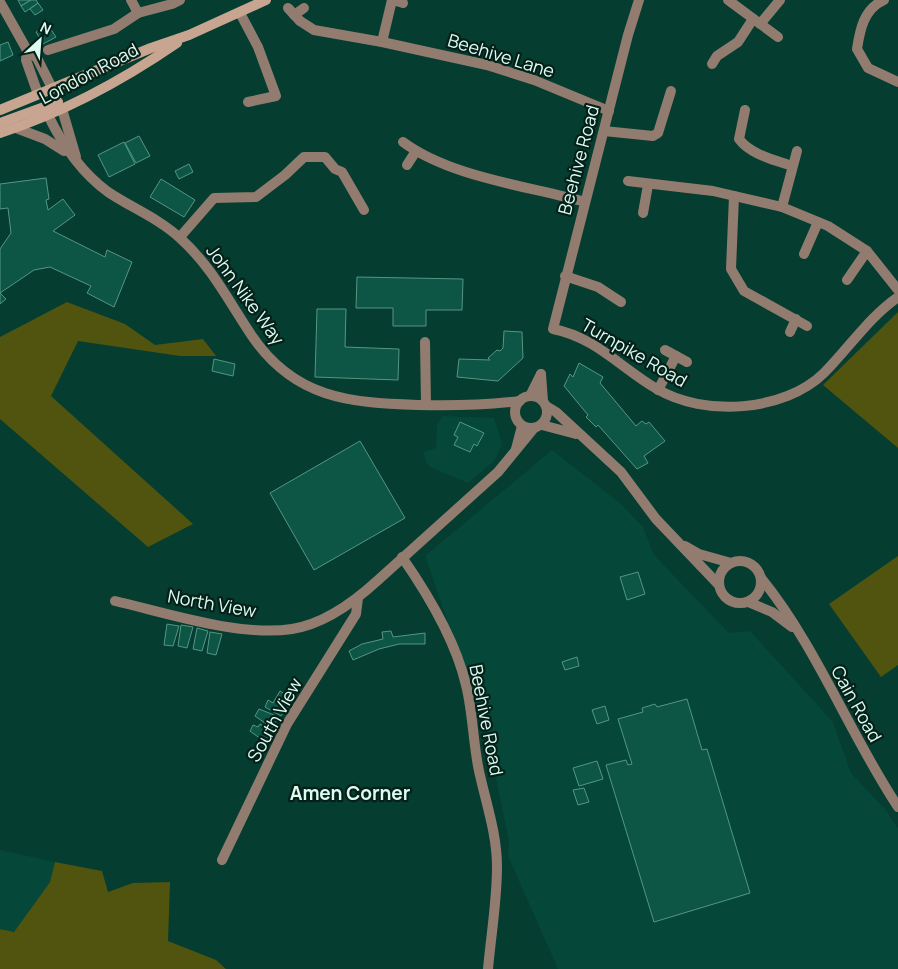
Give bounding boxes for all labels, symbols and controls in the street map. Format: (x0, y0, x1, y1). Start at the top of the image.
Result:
north arrow (15, 15, 65, 65)
text: N (37, 17, 55, 39)
street label: Beehive Lane (445, 27, 558, 83)
street label: London Road (35, 37, 142, 109)
street label: Beehive Road (552, 102, 604, 217)
street label: John Nike Way (201, 239, 291, 350)
street label: Turnpike Road (577, 312, 692, 392)
street label: North View (166, 583, 259, 623)
street label: Cain Road (826, 661, 888, 746)
street label: Beehive Road (464, 662, 509, 777)
street label: South View (241, 673, 307, 766)
district label: Amen Corner (290, 780, 411, 806)

